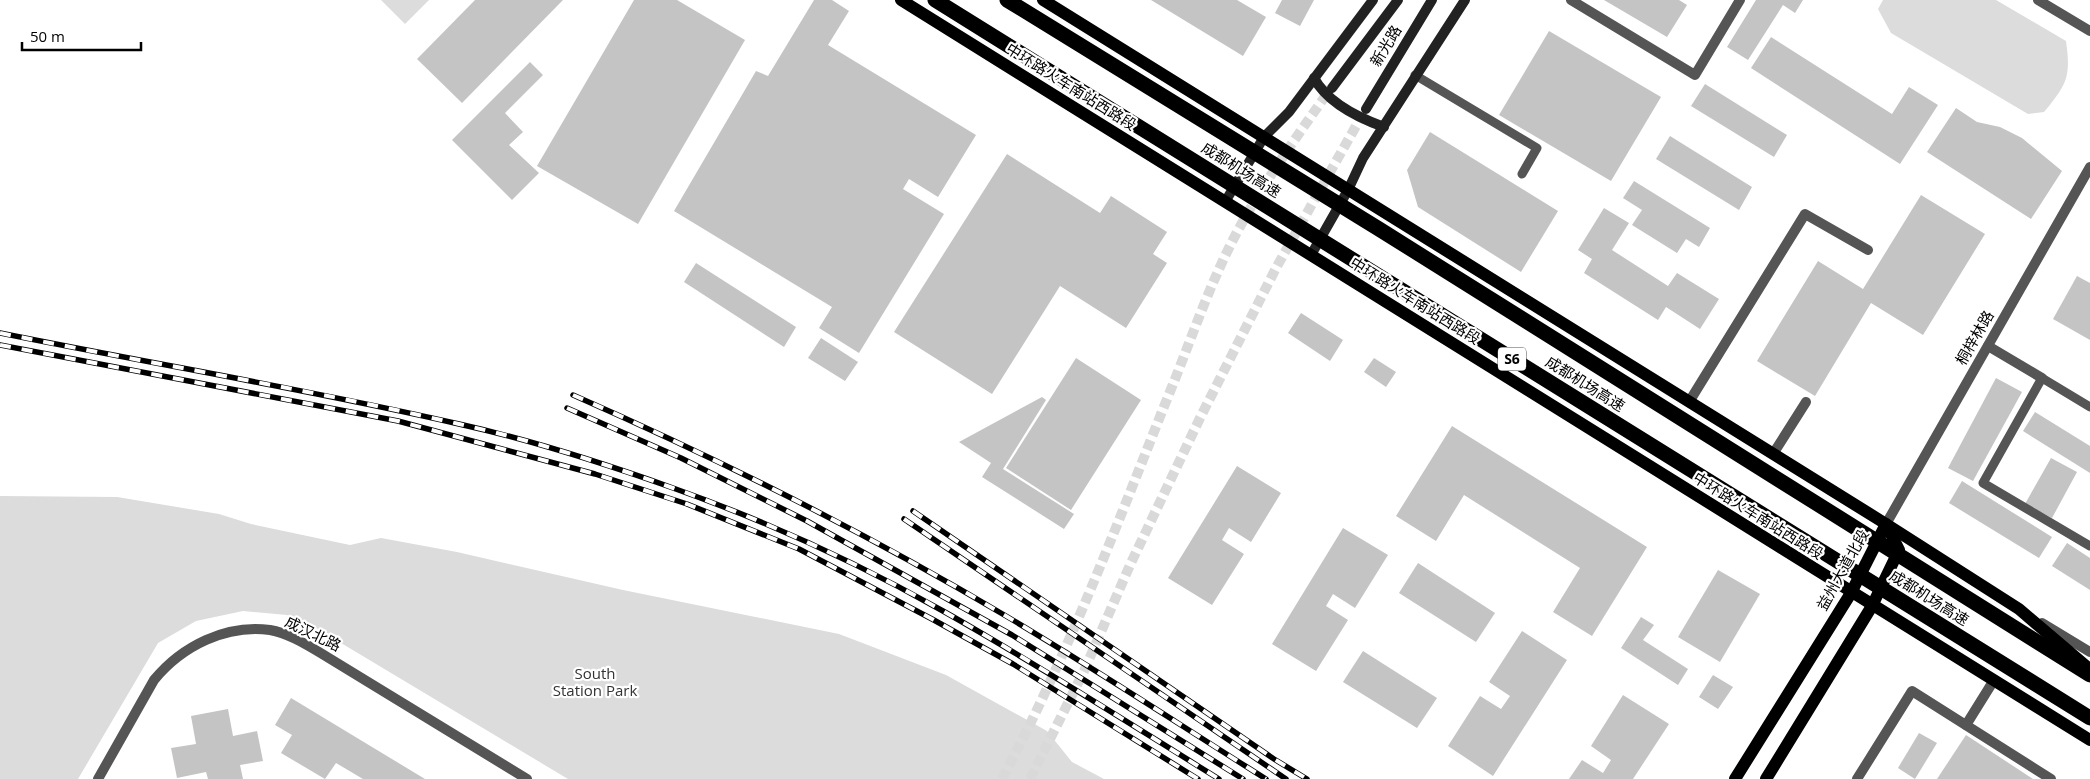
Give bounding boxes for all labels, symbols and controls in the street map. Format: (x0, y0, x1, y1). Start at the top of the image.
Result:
scale bar (22, 20, 141, 52)
street label: 新光路 (1365, 21, 1405, 70)
text: 50 m (30, 26, 65, 46)
street label: 中环路火车南站西路段 (1003, 38, 1140, 134)
street label: 成都机场高速 (1198, 137, 1285, 201)
street label: 中环路火车南站西路段 (1347, 252, 1484, 348)
street label: 桐梓林路 (1950, 307, 1998, 368)
road number: S6 (1498, 348, 1526, 370)
street label: 成都机场高速 (1542, 351, 1629, 415)
street label: 中环路火车南站西路段 (1690, 467, 1827, 563)
street label: 益州大道北段 (1812, 525, 1873, 614)
street label: 成都机场高速 (1886, 565, 1973, 629)
street label: 成汉北路 (282, 611, 345, 655)
park label: South Station Park (553, 663, 637, 700)

